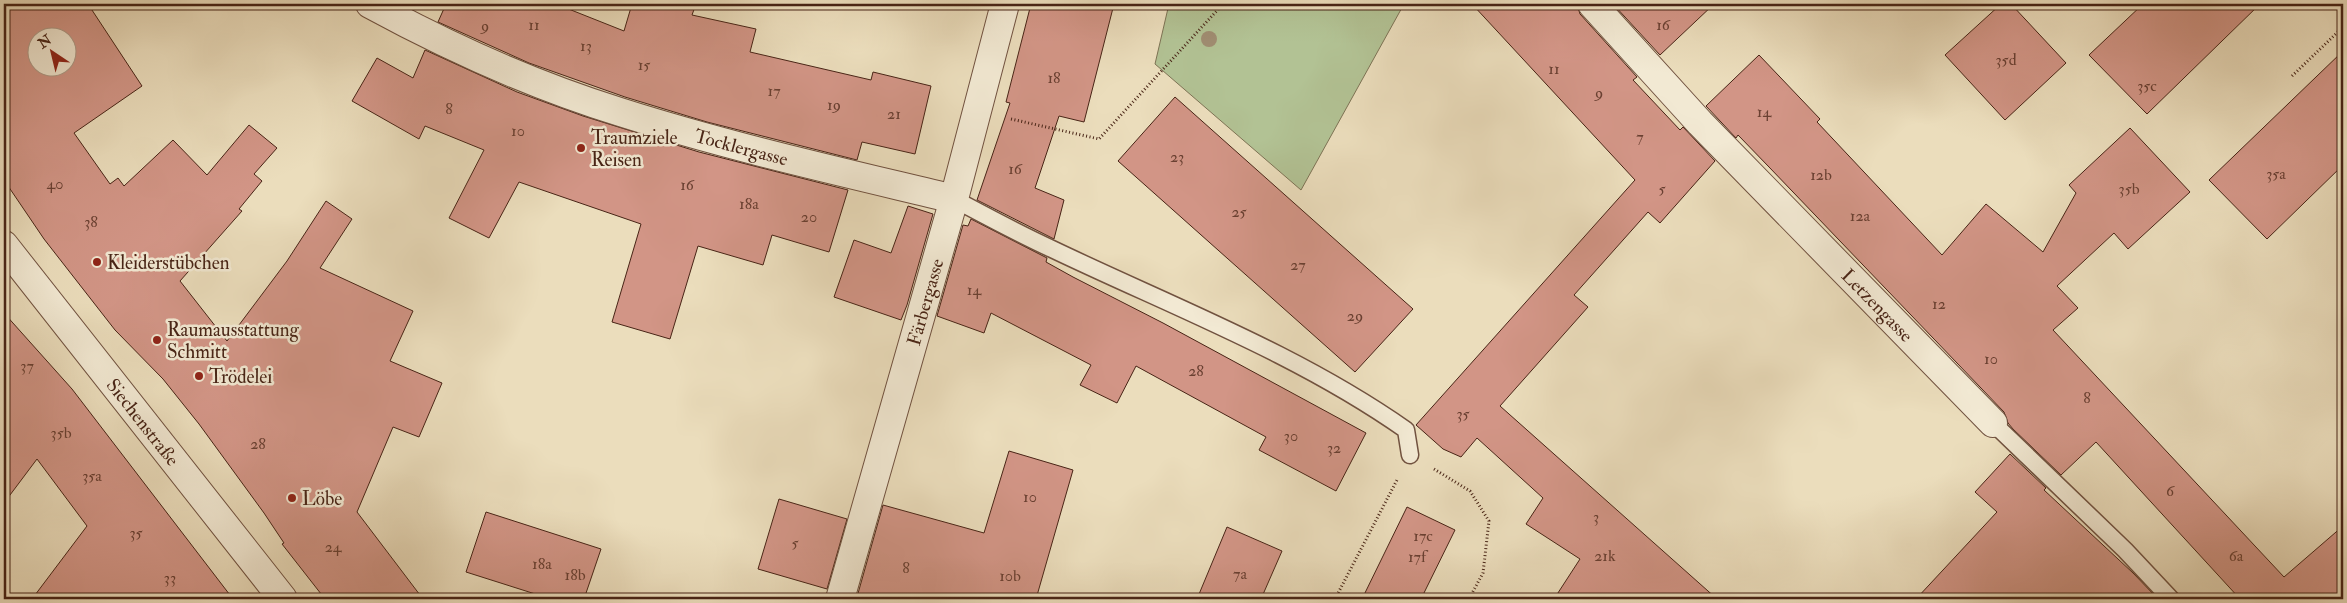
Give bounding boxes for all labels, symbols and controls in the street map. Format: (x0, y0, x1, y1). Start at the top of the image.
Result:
house number: 11 (528, 15, 540, 35)
house number: 16 (1656, 15, 1671, 35)
house number: 9 (480, 16, 489, 36)
north arrow (28, 28, 78, 78)
text: N (34, 31, 55, 53)
house number: 13 (580, 36, 592, 56)
house number: 35d (1995, 50, 2017, 70)
house number: 15 (638, 55, 650, 75)
house number: 11 (1548, 59, 1560, 79)
house number: 18 (1047, 68, 1061, 88)
house number: 35c (2137, 76, 2157, 96)
house number: 17 (767, 81, 781, 101)
house number: 9 (1594, 83, 1603, 103)
house number: 19 (827, 95, 841, 115)
house number: 8 (445, 99, 453, 119)
house number: 14 (1757, 102, 1773, 122)
house number: 21 (887, 104, 901, 124)
house number: 10 (511, 121, 525, 141)
street label: Tocklergasse (692, 124, 790, 171)
place label: Traumziele Reisen (591, 126, 677, 172)
house number: 7 (1636, 127, 1644, 147)
marker: Traumziele Reisen (575, 142, 587, 154)
house number: 23 (1170, 147, 1184, 167)
house number: 16 (1008, 159, 1023, 179)
house number: 35a (2266, 164, 2286, 184)
house number: 12b (1810, 165, 1832, 185)
house number: 40 (47, 174, 63, 194)
house number: 16 (680, 175, 695, 195)
house number: 5 (1658, 179, 1666, 199)
house number: 35b (2118, 179, 2140, 199)
house number: 18a (739, 194, 759, 214)
house number: 25 (1231, 202, 1247, 222)
house number: 12a (1850, 206, 1871, 226)
house number: 20 (801, 207, 817, 227)
house number: 38 (84, 212, 98, 232)
place label: Kleiderstübchen (107, 251, 230, 275)
house number: 27 (1290, 255, 1306, 275)
marker: Kleiderstübchen (91, 256, 103, 268)
street label: Färbergasse (902, 256, 949, 348)
street label: Letzengasse (1836, 264, 1918, 347)
house number: 14 (967, 280, 983, 300)
house number: 12 (1932, 294, 1946, 314)
house number: 29 (1347, 306, 1363, 326)
place label: Raumausstattung Schmitt (167, 318, 300, 364)
marker: Raumausstattung Schmitt (151, 334, 163, 346)
house number: 10 (1984, 349, 1998, 369)
house number: 37 (20, 356, 34, 376)
house number: 28 (1188, 361, 1204, 381)
place label: Trödelei (209, 365, 272, 389)
marker: Trödelei (193, 370, 205, 382)
street label: Siechenstraße (101, 374, 184, 471)
house number: 8 (2083, 388, 2091, 408)
house number: 35 (1456, 404, 1470, 424)
house number: 35b (50, 423, 72, 443)
house number: 30 (1284, 426, 1298, 446)
house number: 28 (250, 434, 266, 454)
house number: 32 (1327, 438, 1341, 458)
house number: 35a (82, 466, 102, 486)
house number: 6 (2166, 481, 2175, 501)
place label: Löbe (302, 487, 342, 511)
house number: 10 (1023, 487, 1037, 507)
marker: Löbe (286, 492, 298, 504)
house number: 3 (1593, 507, 1599, 527)
house number: 35 (129, 523, 143, 543)
house number: 17c (1413, 526, 1433, 546)
house number: 5 (791, 533, 799, 553)
house number: 24 (325, 537, 343, 557)
house number: 21k (1594, 546, 1616, 566)
house number: 6a (2229, 546, 2244, 566)
house number: 17f (1408, 547, 1429, 567)
house number: 18a (532, 554, 552, 574)
house number: 8 (902, 558, 910, 578)
house number: 7a (1233, 564, 1247, 584)
house number: 18b (564, 565, 586, 585)
house number: 10b (999, 566, 1021, 586)
house number: 33 (164, 568, 176, 588)

